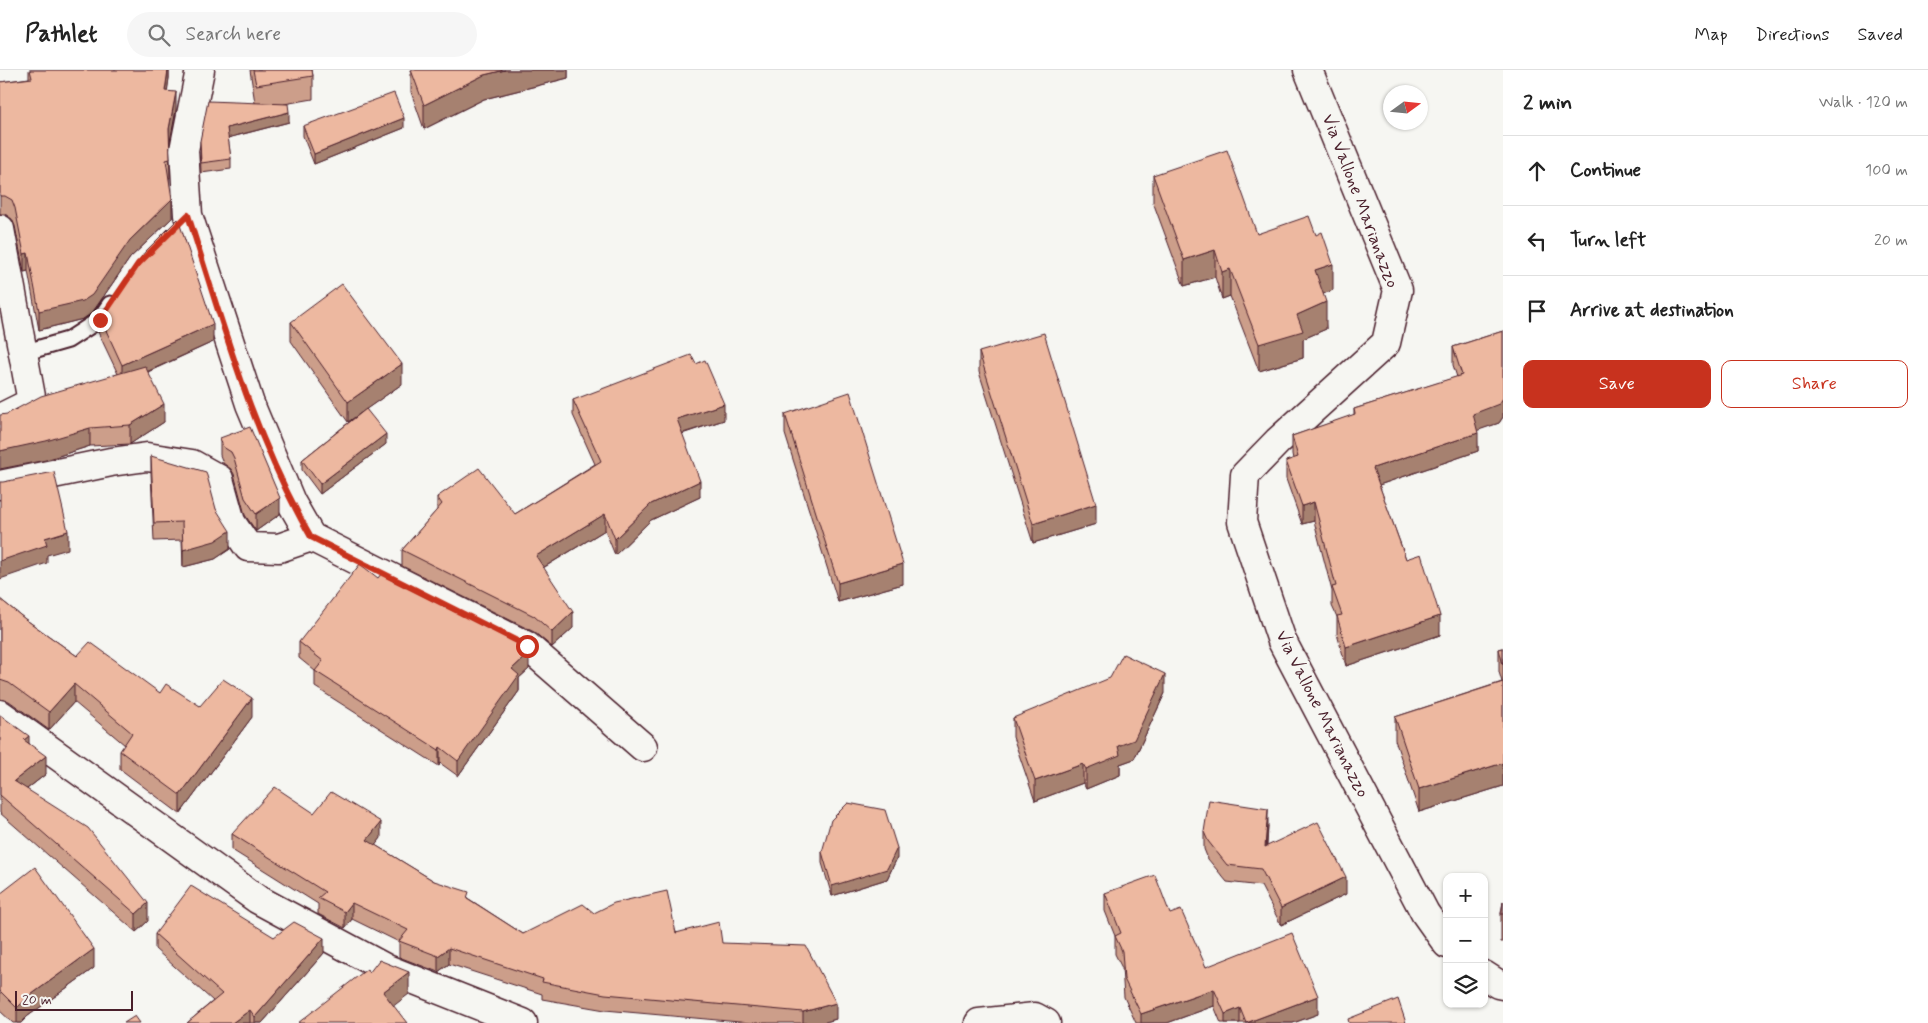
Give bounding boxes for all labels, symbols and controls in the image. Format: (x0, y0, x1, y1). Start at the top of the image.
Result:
search box (127, 12, 477, 57)
text: Pathlet (25, 19, 97, 50)
icon: search (145, 21, 173, 49)
text: Search here (185, 22, 281, 47)
text: Map (1695, 23, 1728, 47)
text: Directions (1756, 23, 1830, 47)
text: Saved (1858, 23, 1903, 47)
north arrow (1383, 85, 1428, 130)
text: 2 min (1523, 89, 1572, 117)
text: Walk · 120 m (1819, 92, 1908, 113)
street label: Via Vallone Marianazzo (1316, 111, 1404, 291)
icon: ahead (1523, 157, 1551, 185)
text: Continue (1570, 158, 1641, 183)
text: 100 m (1865, 160, 1908, 181)
icon: left (1523, 227, 1551, 255)
text: Turn left (1570, 228, 1646, 253)
text: 20 m (1874, 230, 1908, 251)
icon: arrive (1523, 297, 1551, 325)
text: Arrive at destination (1570, 298, 1734, 323)
route end (89, 309, 112, 332)
button: Save (1523, 360, 1711, 408)
button: Share (1721, 360, 1908, 408)
street label: Via Vallone Marianazzo (1269, 626, 1375, 802)
route start (516, 635, 539, 658)
map controls (1443, 873, 1488, 1008)
button: + (1443, 873, 1488, 918)
button: − (1443, 918, 1488, 963)
button: layers (1443, 963, 1488, 1008)
scale bar (15, 988, 132, 1011)
text: 20 m (22, 991, 52, 1009)

